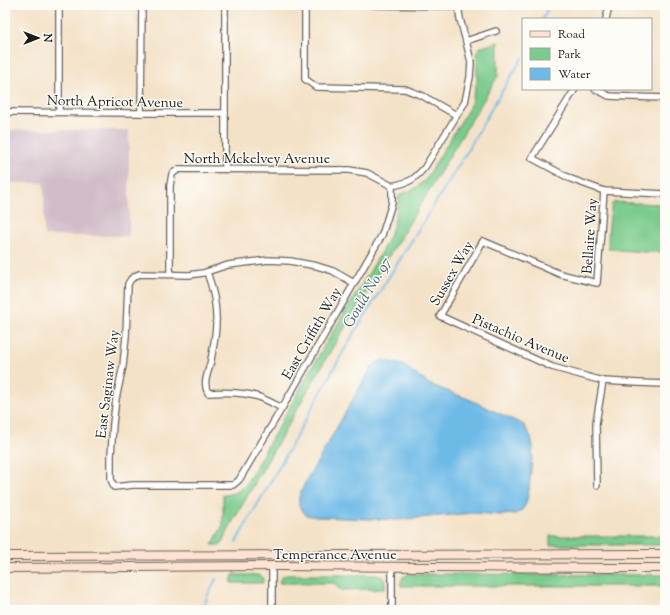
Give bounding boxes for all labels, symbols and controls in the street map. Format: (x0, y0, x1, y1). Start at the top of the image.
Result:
north arrow (18, 18, 58, 58)
legend (522, 18, 652, 90)
text: Road (558, 26, 585, 44)
text: N (39, 33, 55, 43)
text: Park (558, 46, 581, 64)
text: Water (558, 66, 591, 84)
street label: North Apricot Avenue (47, 92, 183, 114)
street label: North Mckelvey Avenue (184, 150, 330, 170)
street label: Bellaire Way (578, 197, 604, 275)
street label: Sussex Way (426, 238, 480, 310)
water label: Gould No. 97 (339, 253, 398, 332)
street label: East Criffith Way (278, 284, 347, 384)
street label: Pistachio Avenue (468, 310, 572, 369)
street label: East Saginaw Way (92, 329, 126, 440)
street label: Temperance Avenue (273, 546, 397, 566)

